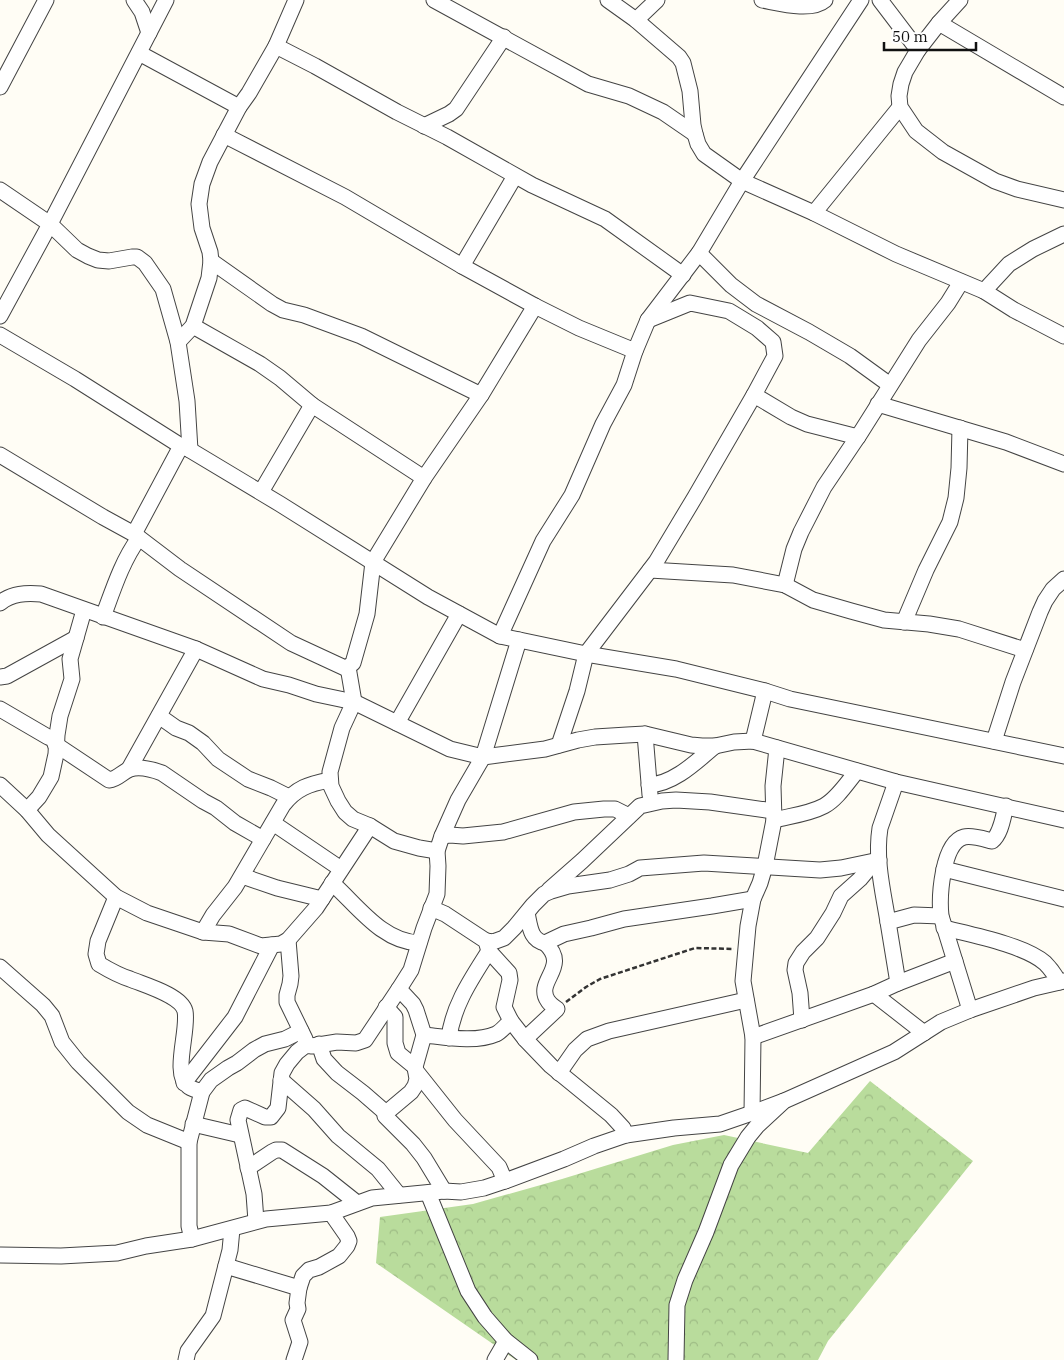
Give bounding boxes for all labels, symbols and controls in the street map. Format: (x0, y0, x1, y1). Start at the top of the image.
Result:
scale bar (884, 20, 976, 52)
text: 50 m (892, 27, 928, 46)

